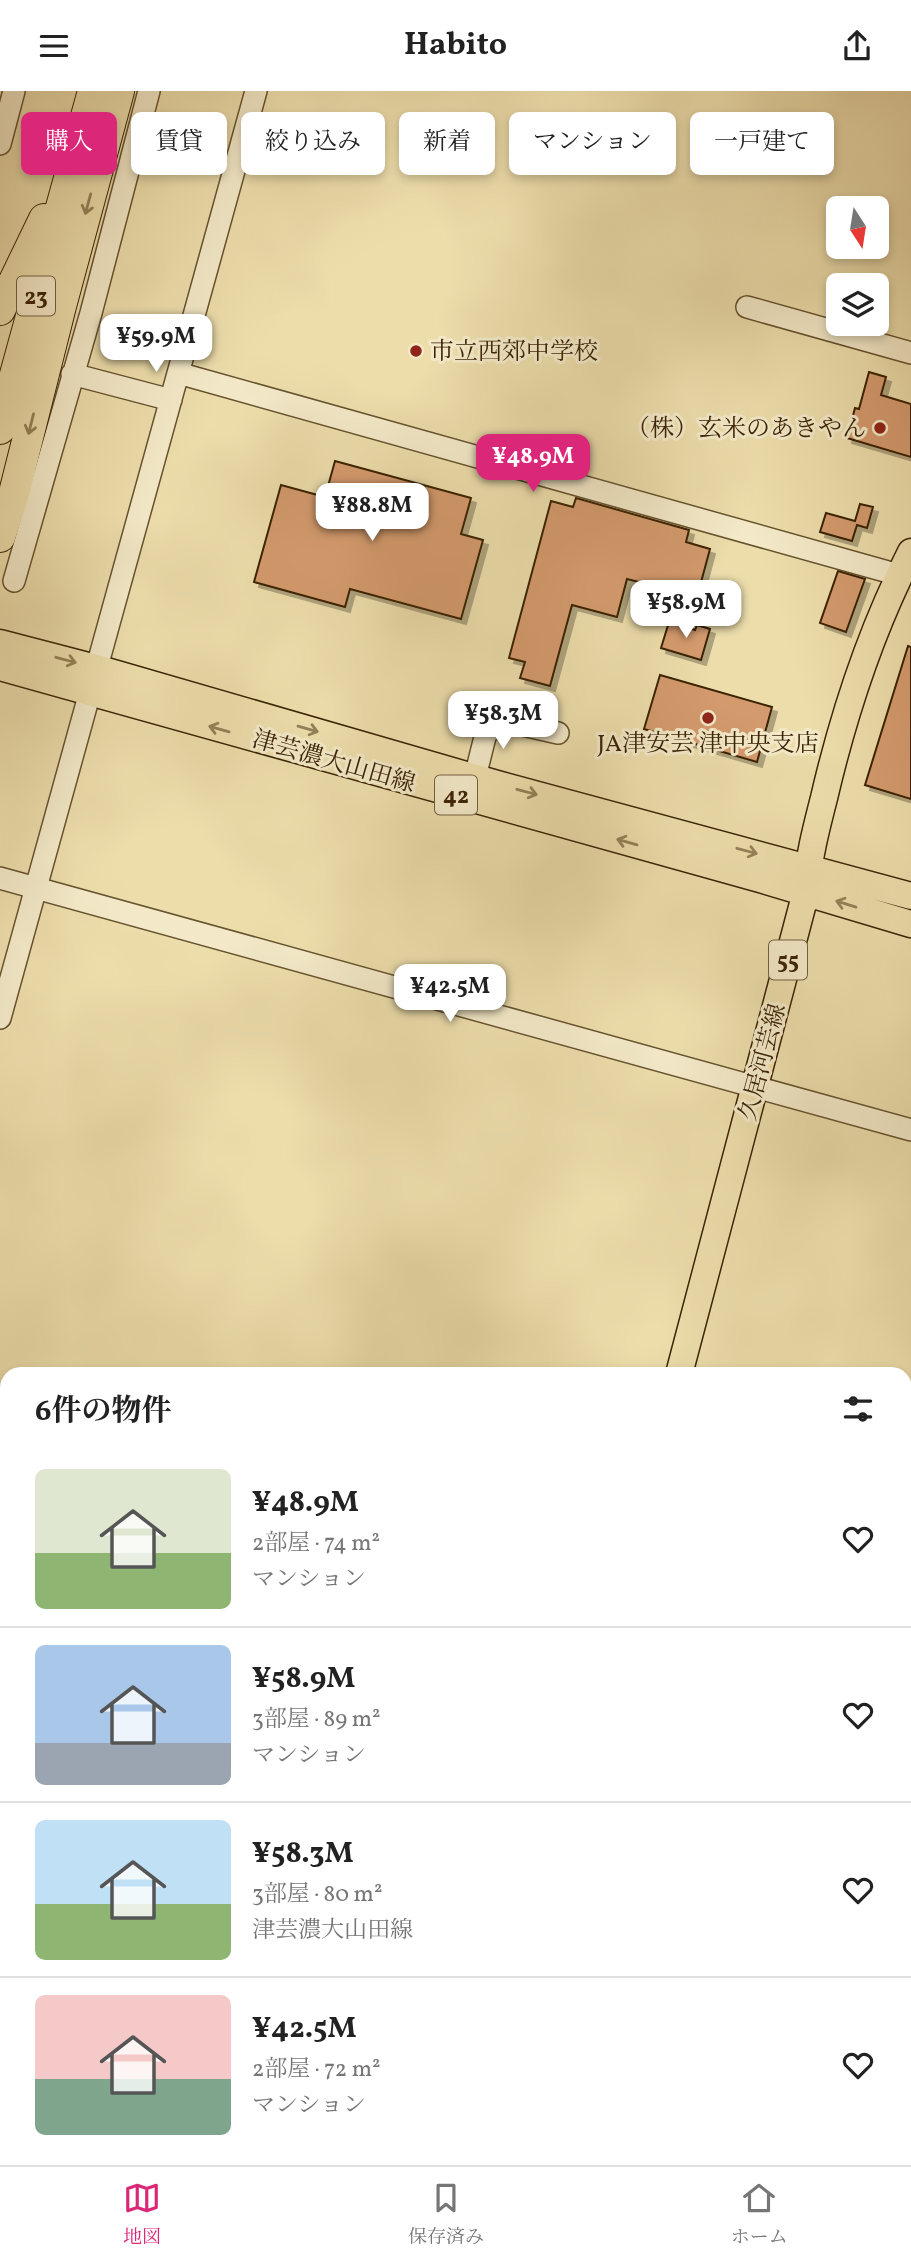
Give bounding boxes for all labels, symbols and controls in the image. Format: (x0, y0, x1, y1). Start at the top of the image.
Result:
text: Habito (404, 24, 507, 68)
icon: menu (35, 27, 73, 65)
icon: share (838, 27, 876, 65)
chip: 購入 (21, 112, 117, 175)
chip: 賃貸 (131, 112, 227, 175)
chip: 絞り込み (241, 112, 385, 175)
chip: 新着 (399, 112, 495, 175)
chip: マンション (509, 112, 676, 175)
chip: 一戸建て (690, 112, 834, 175)
one-way arrow (81, 192, 94, 215)
north arrow (826, 196, 889, 259)
map controls (826, 196, 889, 336)
button: layers (826, 273, 889, 336)
road number: 23 (17, 277, 55, 315)
pin: ¥59.9M (99, 315, 213, 374)
text: ¥59.9M (116, 321, 196, 353)
place label: 市立西郊中学校 (430, 336, 598, 370)
marker: 市立西郊中学校 (408, 343, 424, 359)
one-way arrow (24, 412, 37, 435)
place label: （株）玄米のあきやん (626, 413, 866, 447)
marker: （株）玄米のあきやん (872, 420, 888, 436)
pin: ¥48.9M (476, 435, 590, 494)
text: ¥48.9M (492, 441, 574, 473)
pin: ¥88.8M (315, 483, 429, 543)
text: ¥88.8M (332, 490, 412, 522)
pin: ¥58.9M (629, 581, 743, 640)
text: ¥58.9M (646, 587, 726, 619)
one-way arrow (54, 654, 77, 667)
pin: ¥58.3M (446, 691, 560, 751)
text: ¥58.3M (464, 698, 542, 730)
marker: JA津安芸 津中央支店 (700, 710, 716, 726)
one-way arrow (208, 722, 230, 735)
street label: 津芸濃大山田線 (248, 723, 419, 802)
one-way arrow (297, 724, 319, 737)
place label: JA津安芸 津中央支店 (597, 728, 819, 762)
road number: 42 (435, 775, 477, 815)
one-way arrow (515, 786, 538, 799)
one-way arrow (616, 835, 639, 848)
one-way arrow (735, 845, 758, 858)
one-way arrow (835, 896, 857, 909)
road number: 55 (769, 940, 807, 979)
pin: ¥42.5M (393, 965, 507, 1024)
text: ¥42.5M (410, 971, 490, 1003)
street label: 久居河芸線 (732, 1000, 796, 1125)
icon: filters (839, 1390, 877, 1428)
text: 6件の物件 (35, 1391, 171, 1433)
text: ¥48.9M (252, 1482, 359, 1524)
icon: home (91, 1497, 175, 1581)
icon: heart (839, 1520, 877, 1558)
text: 2部屋 · 74 m² (252, 1528, 380, 1560)
text: マンション (252, 1564, 366, 1596)
text: ¥58.9M (252, 1658, 355, 1700)
icon: home (91, 1673, 175, 1757)
icon: heart (839, 1696, 877, 1734)
text: 3部屋 · 89 m² (252, 1704, 381, 1736)
text: マンション (252, 1740, 366, 1772)
text: ¥58.3M (252, 1833, 354, 1875)
icon: home (91, 1848, 175, 1932)
icon: heart (839, 1871, 877, 1909)
text: 3部屋 · 80 m² (252, 1879, 382, 1911)
text: 津芸濃大山田線 (252, 1915, 413, 1947)
text: ¥42.5M (252, 2008, 356, 2050)
icon: home (91, 2023, 175, 2107)
icon: heart (839, 2046, 877, 2084)
text: 2部屋 · 72 m² (252, 2054, 381, 2086)
text: マンション (252, 2090, 366, 2122)
tab: 地図 (123, 2179, 161, 2251)
tab: 保存済み (408, 2179, 484, 2251)
tab: ホーム (731, 2179, 788, 2251)

